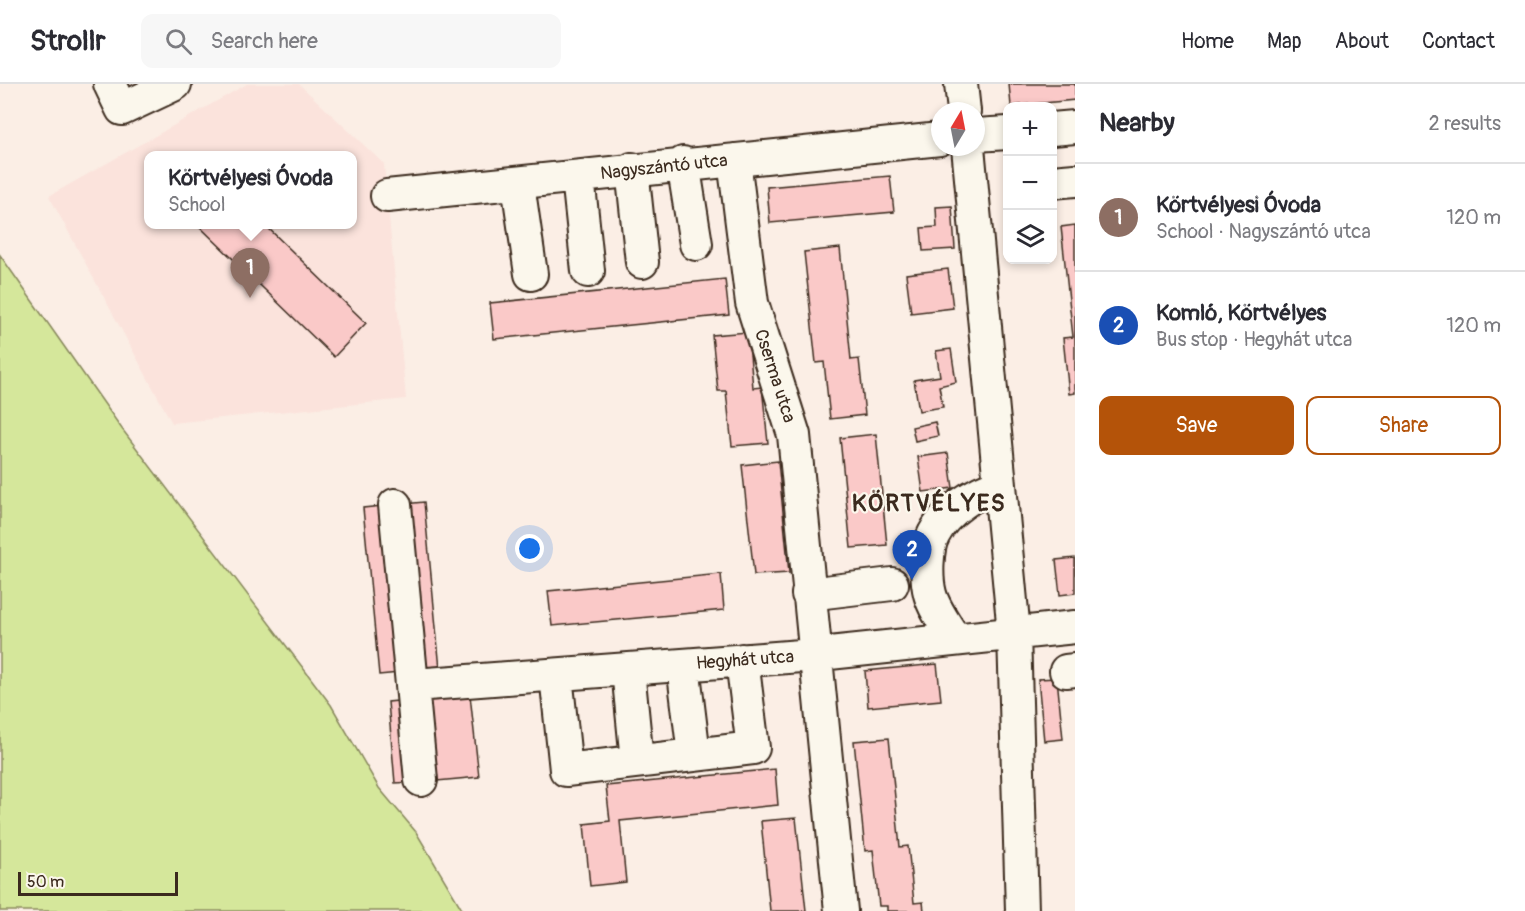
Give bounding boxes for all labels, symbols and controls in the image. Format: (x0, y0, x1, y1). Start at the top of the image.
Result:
search box (141, 14, 561, 68)
text: Strollr (30, 24, 105, 59)
icon: search (162, 25, 195, 58)
text: Search here (210, 27, 318, 55)
text: Home (1181, 28, 1234, 55)
text: Map (1267, 28, 1302, 55)
text: About (1335, 28, 1389, 55)
text: Contact (1422, 28, 1495, 55)
north arrow (931, 102, 985, 156)
map controls (1003, 102, 1057, 264)
button: + (1003, 102, 1057, 156)
text: Nearby (1099, 107, 1175, 139)
text: 2 results (1429, 111, 1501, 136)
street label: Nagyszántó utca (599, 149, 729, 185)
popup (144, 151, 357, 229)
button: − (1003, 156, 1057, 210)
text: Körtvélyesi Óvoda (168, 164, 333, 192)
text: Körtvélyesi Óvoda (1156, 191, 1321, 219)
text: School (168, 192, 225, 217)
text: 1 (1115, 205, 1122, 230)
text: 120 m (1446, 205, 1501, 230)
button: layers (1003, 210, 1057, 264)
text: School · Nagyszántó utca (1156, 219, 1371, 244)
pin: 1 (230, 248, 270, 298)
text: Komló, Körtvélyes (1156, 299, 1326, 327)
text: 2 (1113, 313, 1124, 338)
text: 120 m (1446, 313, 1501, 338)
street label: Cserma utca (749, 327, 801, 425)
text: Bus stop · Hegyhát utca (1156, 327, 1352, 352)
button: Save (1099, 396, 1294, 455)
button: Share (1306, 396, 1501, 455)
district label: KÖRTVÉLYES (852, 489, 1006, 518)
pin: 2 (892, 530, 932, 580)
your location (515, 534, 544, 563)
street label: Hegyhát utca (695, 645, 795, 675)
scale bar (18, 869, 178, 896)
text: 50 m (27, 872, 64, 892)

